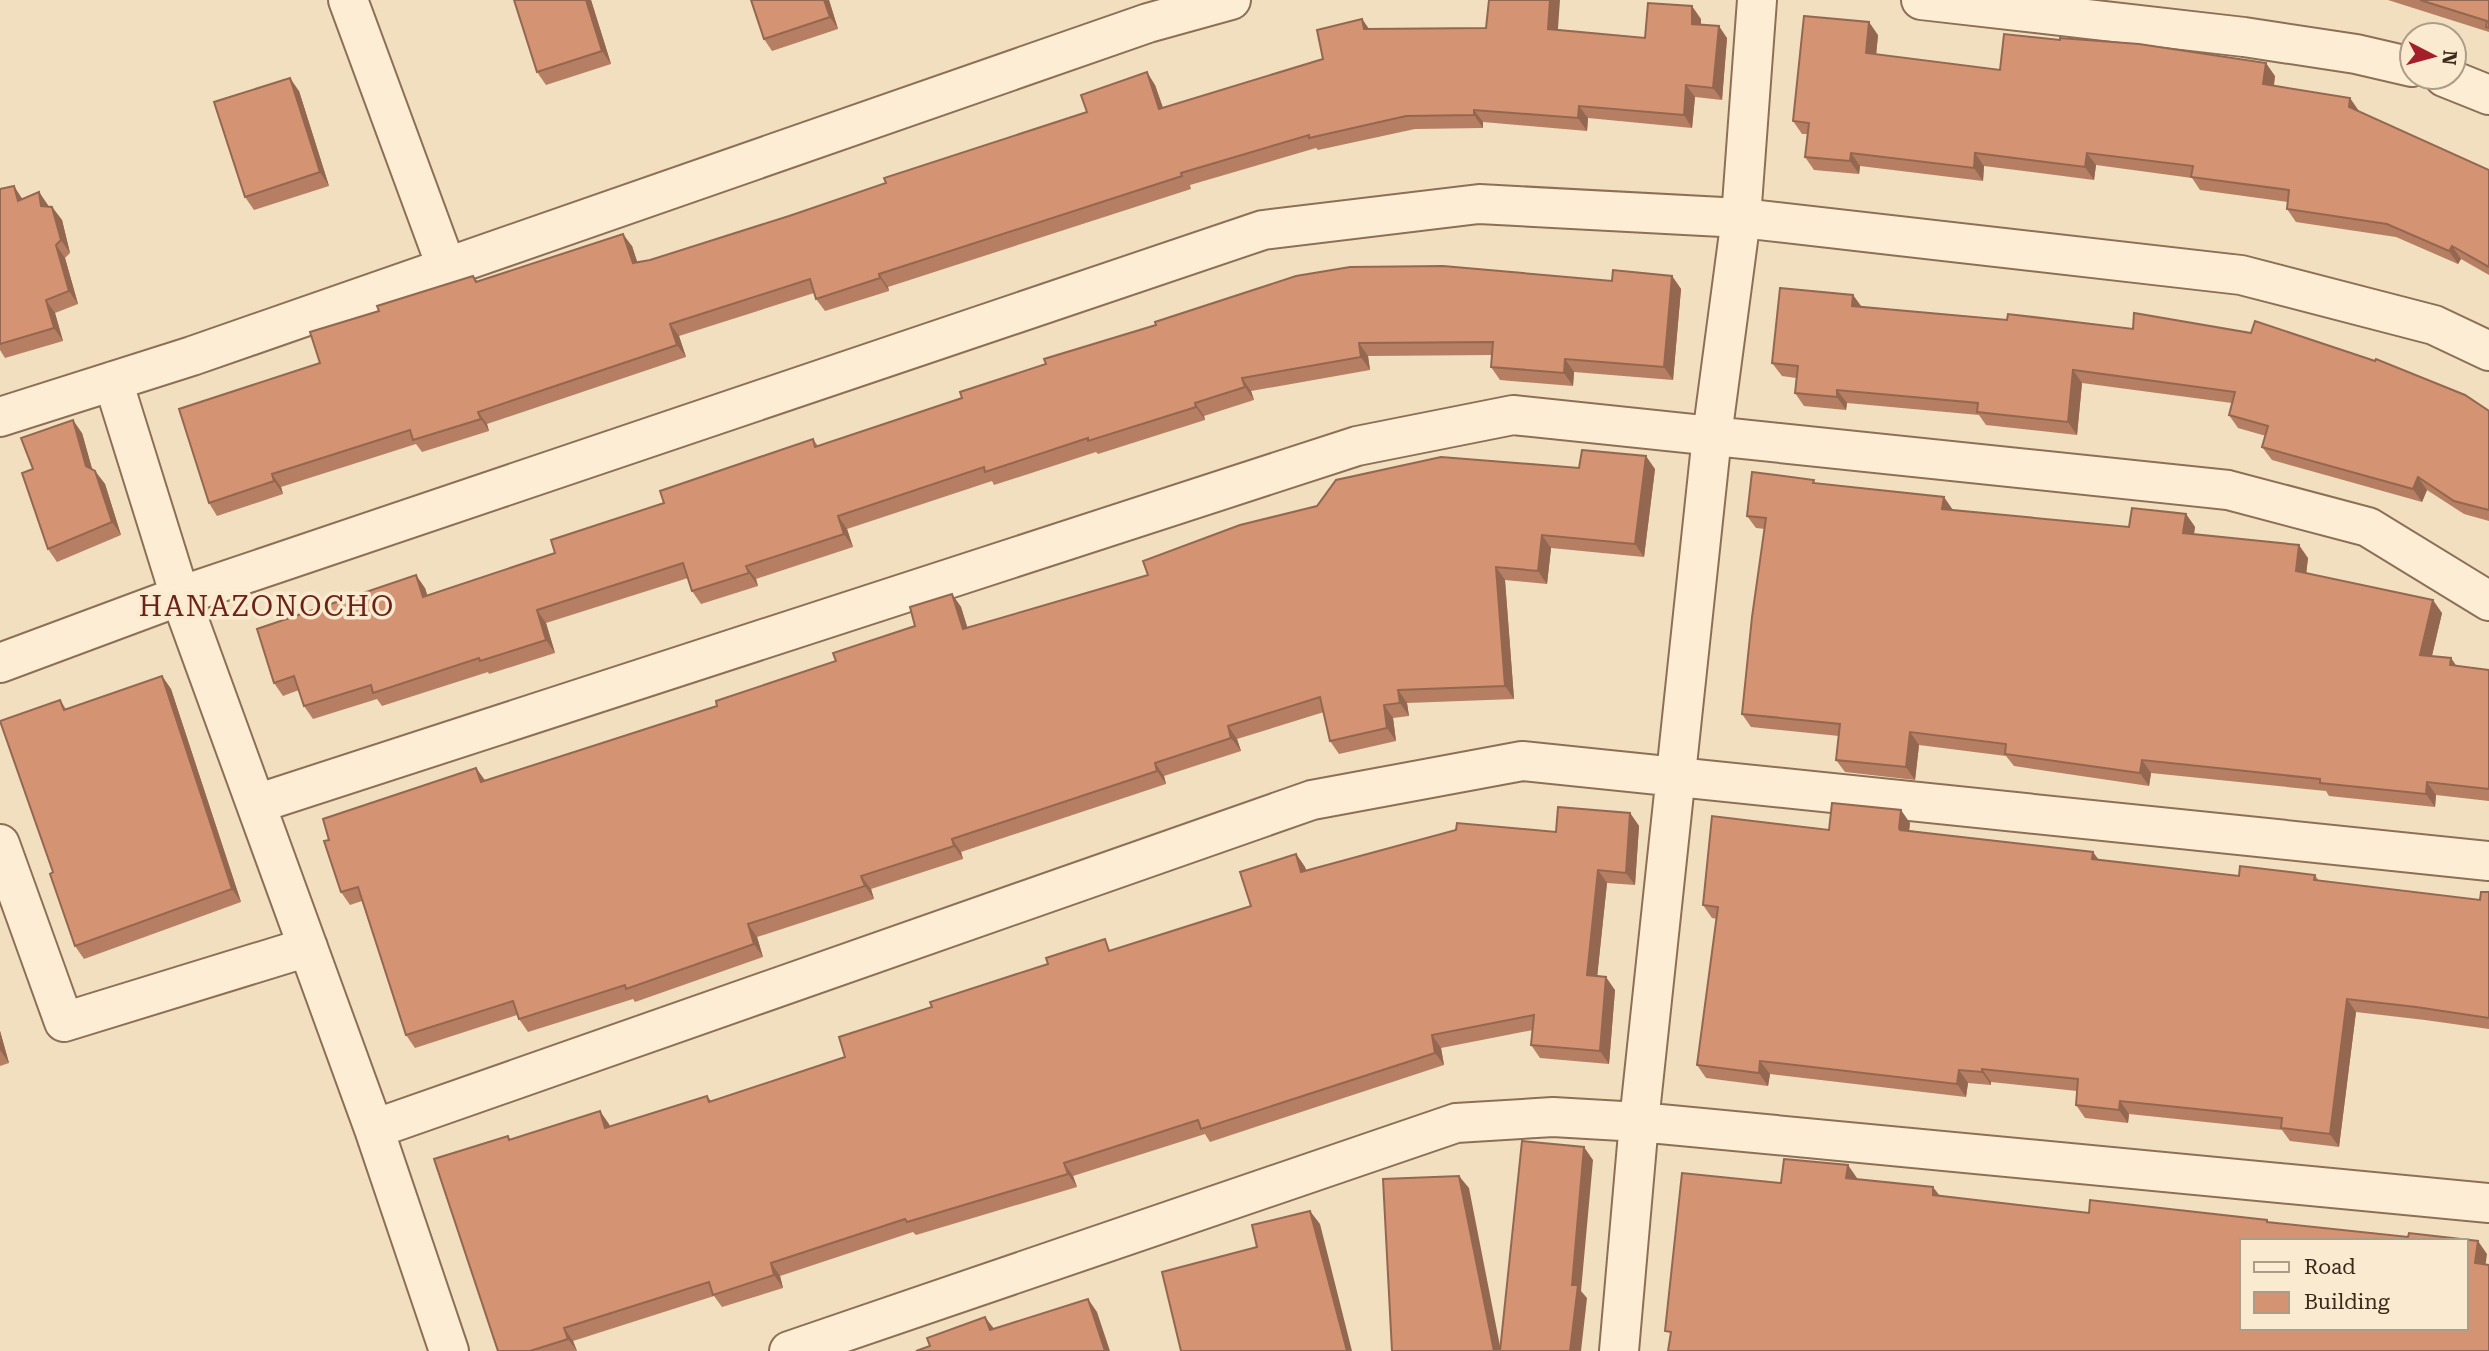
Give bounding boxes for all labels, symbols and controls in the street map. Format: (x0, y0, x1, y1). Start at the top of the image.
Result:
north arrow (2398, 21, 2468, 91)
text: N (2437, 49, 2462, 67)
district label: HANAZONOCHO (139, 590, 395, 623)
legend (2240, 1239, 2468, 1330)
text: Road (2304, 1255, 2356, 1279)
text: Building (2304, 1290, 2390, 1314)

